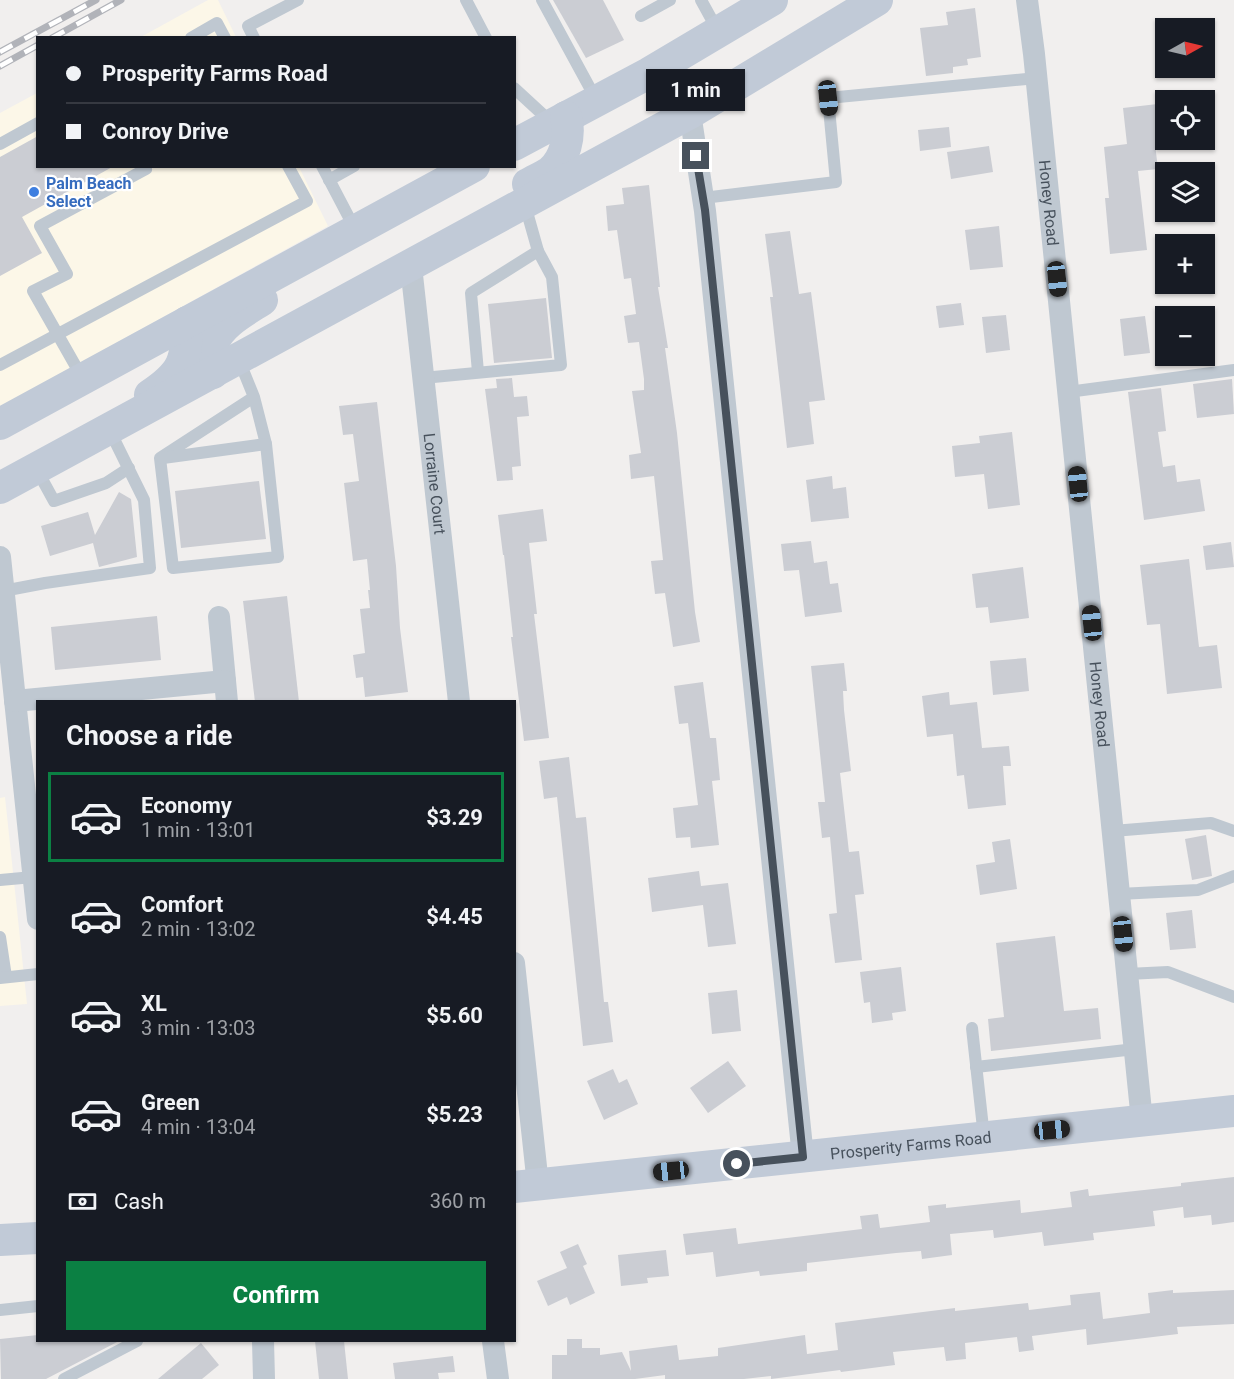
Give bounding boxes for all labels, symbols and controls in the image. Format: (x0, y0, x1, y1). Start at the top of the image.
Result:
north arrow (1155, 18, 1215, 78)
map controls (1155, 18, 1215, 366)
text: Prosperity Farms Road (102, 61, 328, 86)
callout: 1 min (646, 69, 746, 111)
text: 1 min (670, 78, 721, 102)
car (817, 79, 839, 117)
button: locate (1155, 90, 1215, 150)
text: Conroy Drive (102, 119, 229, 144)
route end (682, 142, 709, 169)
street label: Honey Road (1035, 159, 1062, 247)
button: layers (1155, 162, 1215, 222)
place label: Palm Beach Select (46, 174, 132, 211)
marker: Palm Beach Select (27, 185, 41, 199)
button: + (1155, 234, 1215, 294)
car (1046, 260, 1068, 298)
button: − (1155, 306, 1215, 366)
street label: Lorraine Court (419, 432, 449, 535)
car (1067, 465, 1089, 503)
car (1081, 604, 1103, 642)
street label: Honey Road (1086, 661, 1113, 748)
text: Choose a ride (66, 720, 232, 752)
icon: car (69, 790, 123, 844)
text: Economy (141, 793, 232, 818)
text: $3.29 (426, 805, 483, 830)
text: 1 min · 13:01 (141, 818, 256, 842)
icon: car (69, 889, 123, 943)
text: Comfort (141, 892, 223, 917)
text: $4.45 (426, 904, 483, 929)
car (1112, 915, 1134, 953)
text: 2 min · 13:02 (141, 917, 256, 941)
icon: car (69, 988, 123, 1042)
text: XL (141, 991, 167, 1016)
text: $5.60 (426, 1003, 483, 1028)
text: 3 min · 13:03 (141, 1016, 256, 1040)
icon: car (69, 1087, 123, 1141)
text: Green (141, 1090, 200, 1115)
text: $5.23 (426, 1102, 483, 1127)
text: 4 min · 13:04 (141, 1115, 256, 1139)
car (1033, 1119, 1071, 1141)
street label: Prosperity Farms Road (829, 1128, 992, 1164)
route start (723, 1150, 750, 1177)
car (652, 1160, 690, 1182)
icon: cash (66, 1185, 99, 1218)
text: Cash (114, 1189, 164, 1214)
text: 360 m (430, 1189, 486, 1213)
button: Confirm (66, 1261, 486, 1330)

